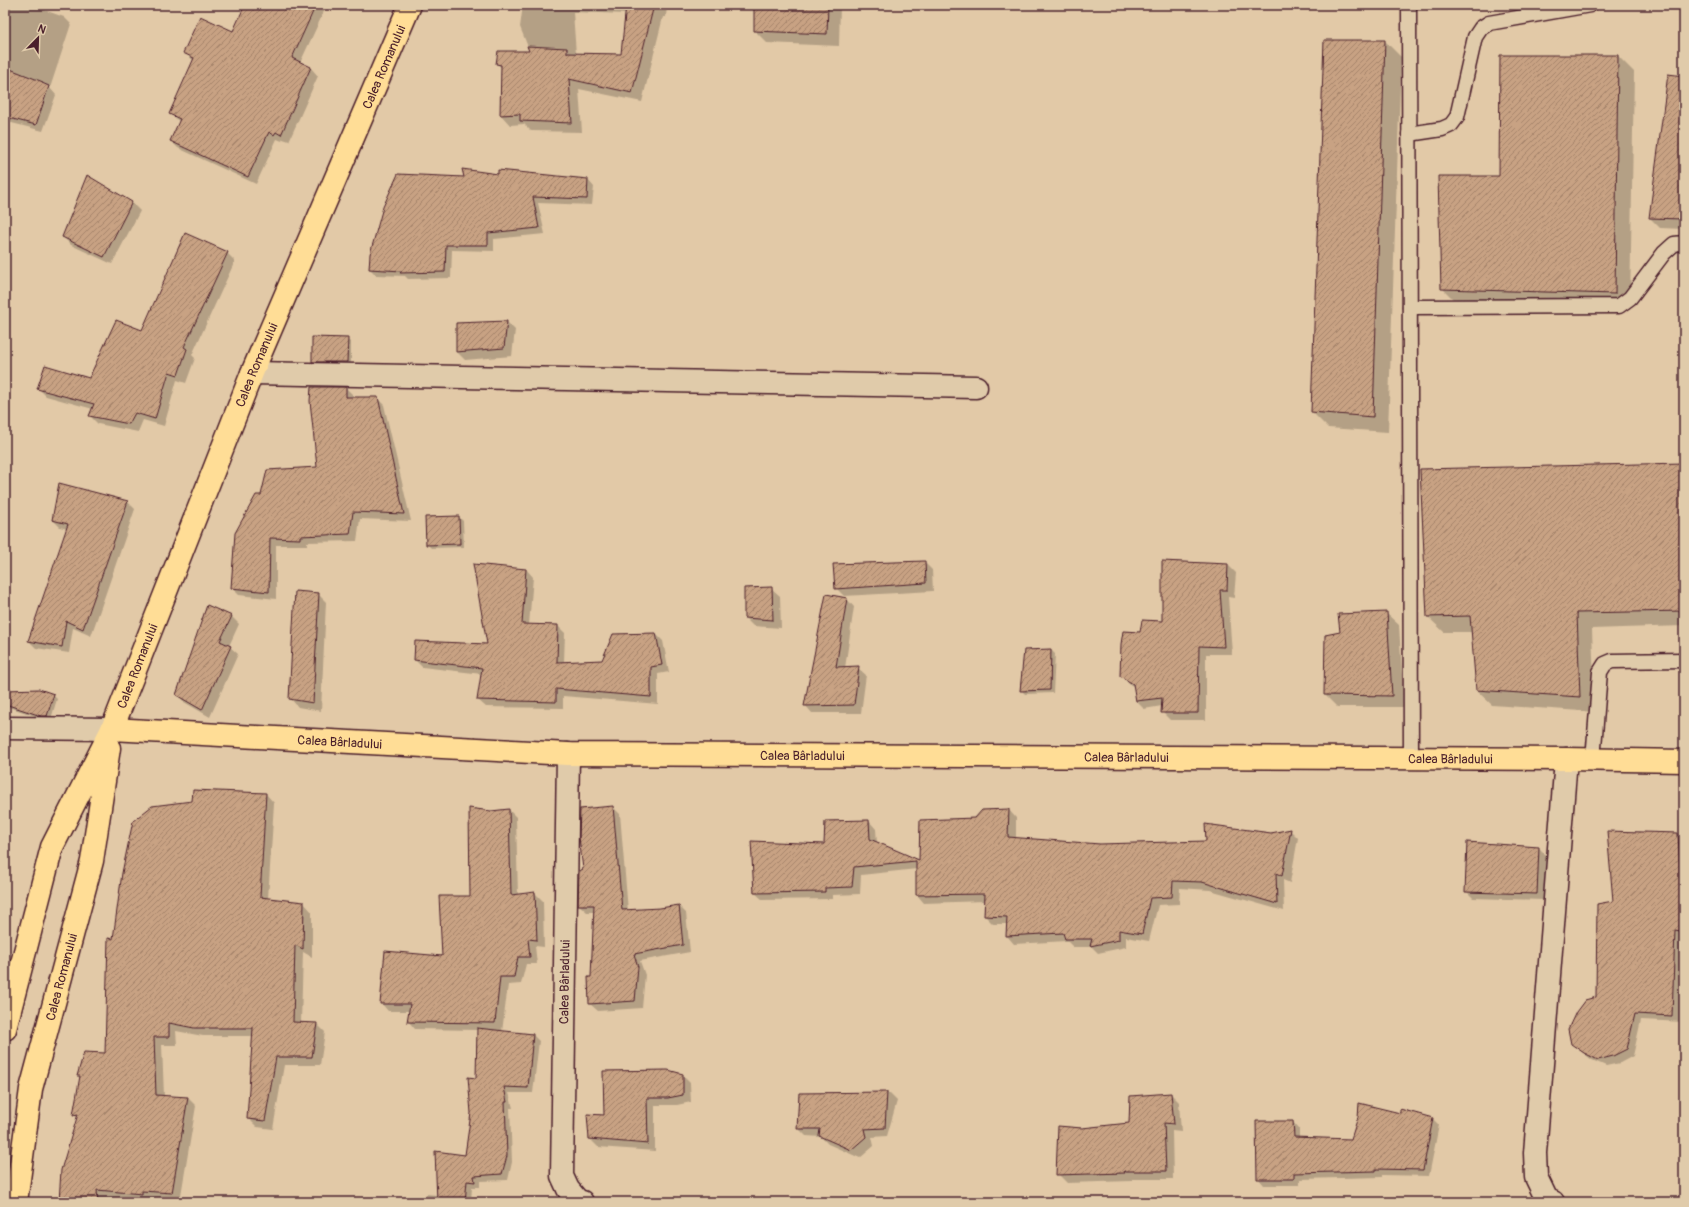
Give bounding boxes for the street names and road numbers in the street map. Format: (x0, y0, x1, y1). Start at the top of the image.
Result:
street label: Calea Romanului (359, 23, 409, 112)
street label: Calea Romanului (232, 321, 282, 410)
street label: Calea Romanului (114, 622, 162, 711)
street label: Calea Bârladului (297, 732, 382, 753)
street label: Calea Bârladului (760, 748, 845, 764)
street label: Calea Bârladului (1084, 750, 1169, 766)
street label: Calea Bârladului (1408, 751, 1493, 768)
street label: Calea Romanului (43, 932, 81, 1023)
street label: Calea Bârladului (556, 940, 574, 1024)

